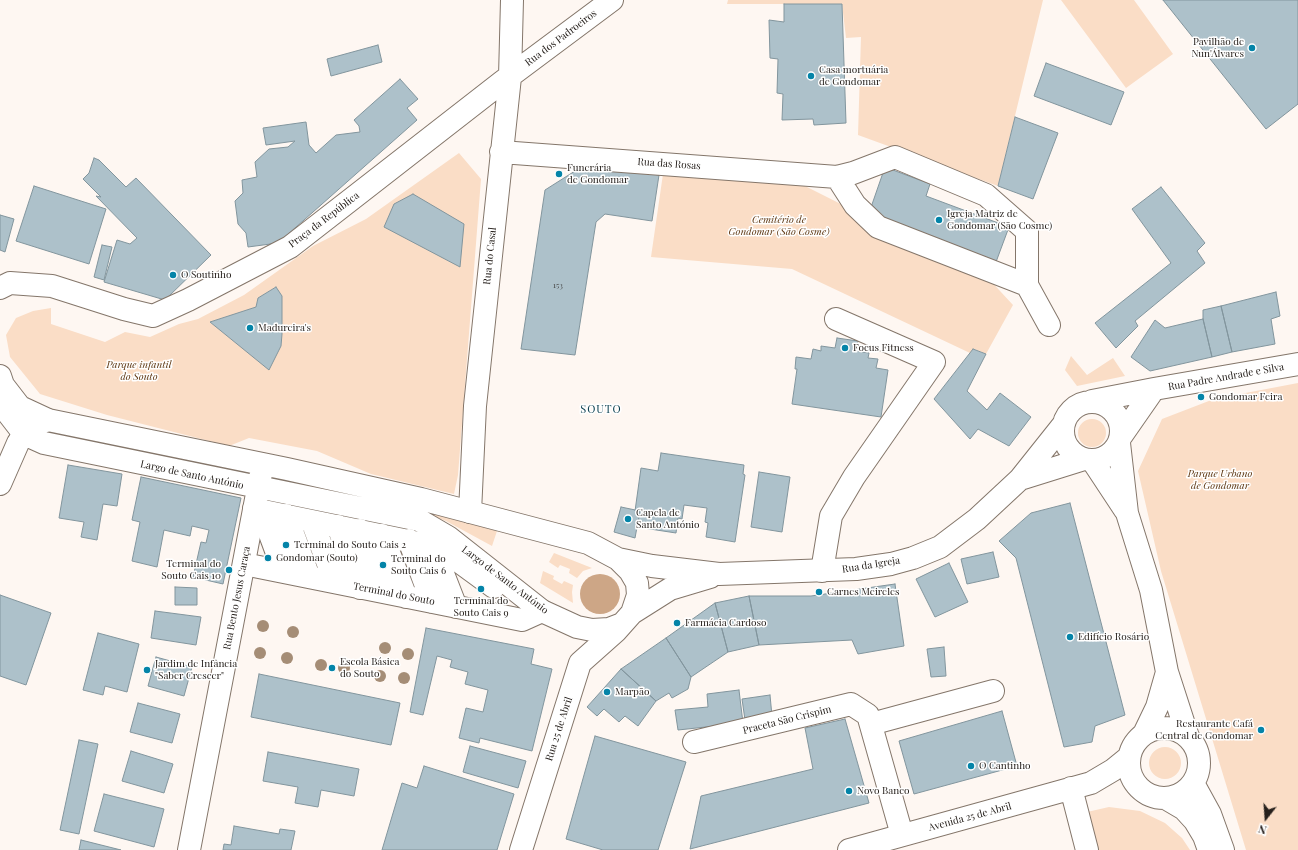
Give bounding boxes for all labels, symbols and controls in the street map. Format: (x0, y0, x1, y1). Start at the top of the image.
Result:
street label: Rua dos Padroeiros (523, 7, 599, 69)
place label: Pavilhão de Nun'Álvares (1191, 36, 1244, 60)
marker: Pavilhão de Nun'Álvares (1247, 43, 1257, 53)
place label: Casa mortuária de Gondomar (819, 64, 888, 88)
marker: Casa mortuária de Gondomar (806, 71, 816, 81)
street label: Rua das Rosas (637, 156, 701, 172)
place label: Funerária de Gondomar (567, 162, 628, 186)
marker: Funerária de Gondomar (554, 169, 564, 179)
street label: Praça da República (286, 190, 362, 250)
place label: Igreja Matriz de Gondomar (São Cosme) (947, 208, 1052, 232)
park label: Cemitério de Gondomar (São Cosme) (728, 214, 830, 238)
marker: Igreja Matriz de Gondomar (São Cosme) (934, 215, 944, 225)
street label: Rua do Casal (481, 227, 499, 285)
place label: O Soutinho (181, 269, 231, 281)
marker: O Soutinho (168, 270, 178, 280)
house number: 153 (553, 280, 563, 290)
place label: Madureira's (258, 322, 311, 334)
marker: Madureira's (245, 323, 255, 333)
place label: Focus Fitness (853, 342, 914, 354)
marker: Focus Fitness (840, 343, 850, 353)
park label: Parque infantil do Souto (106, 359, 172, 382)
street label: Rua Padre Andrade e Silva (1167, 361, 1285, 393)
place label: Gondomar Feira (1209, 391, 1282, 403)
marker: Gondomar Feira (1196, 392, 1206, 402)
district label: SOUTO (580, 403, 622, 417)
street label: Largo de Santo António (139, 458, 245, 492)
park label: Parque Urbano de Gondomar (1188, 468, 1252, 492)
place label: Capela de Santo António (636, 507, 700, 530)
marker: Capela de Santo António (623, 514, 633, 524)
place label: Terminal do Souto Cais 2 (294, 539, 406, 551)
marker: Terminal do Souto Cais 2 (281, 540, 291, 550)
street label: Largo de Santo António (459, 544, 551, 616)
street label: Rua Bento Jesus Caraça (221, 545, 253, 651)
place label: Gondomar (Souto) (276, 552, 358, 564)
marker: Gondomar (Souto) (263, 553, 273, 563)
place label: Terminal do Souto Cais 6 (391, 553, 446, 576)
street label: Rua da Igreja (841, 554, 901, 576)
place label: Terminal do Souto Cais 10 (161, 558, 221, 582)
marker: Terminal do Souto Cais 6 (378, 560, 388, 570)
marker: Terminal do Souto Cais 10 (224, 565, 234, 575)
street label: Terminal do Souto (352, 580, 436, 608)
marker: Terminal do Souto Cais 9 (476, 584, 486, 594)
place label: Carnes Meireles (827, 586, 899, 598)
marker: Carnes Meireles (814, 587, 824, 597)
place label: Terminal do Souto Cais 9 (453, 595, 509, 618)
place label: Farmácia Cardoso (685, 617, 766, 629)
marker: Farmácia Cardoso (672, 618, 682, 628)
place label: Edifício Rosário (1078, 631, 1149, 643)
marker: Edifício Rosário (1065, 632, 1075, 642)
place label: Escola Básica do Souto (340, 656, 400, 680)
place label: Jardim de Infância "Saber Crescer" (155, 658, 237, 682)
marker: Escola Básica do Souto (327, 663, 337, 673)
marker: Jardim de Infância "Saber Crescer" (142, 665, 152, 675)
place label: Marpão (615, 686, 649, 698)
marker: Marpão (602, 687, 612, 697)
street label: Rua 25 de Abril (543, 695, 575, 763)
street label: Praceta São Crispim (741, 703, 833, 737)
place label: Restaurante Cafá Central de Gondomar (1155, 718, 1253, 742)
marker: Restaurante Cafá Central de Gondomar (1256, 725, 1266, 735)
place label: O Cantinho (979, 760, 1031, 772)
marker: O Cantinho (966, 761, 976, 771)
place label: Novo Banco (857, 785, 910, 797)
marker: Novo Banco (844, 786, 854, 796)
north arrow (1246, 798, 1286, 838)
street label: Avenida 25 de Abril (927, 800, 1013, 834)
text: N (1256, 822, 1268, 838)

